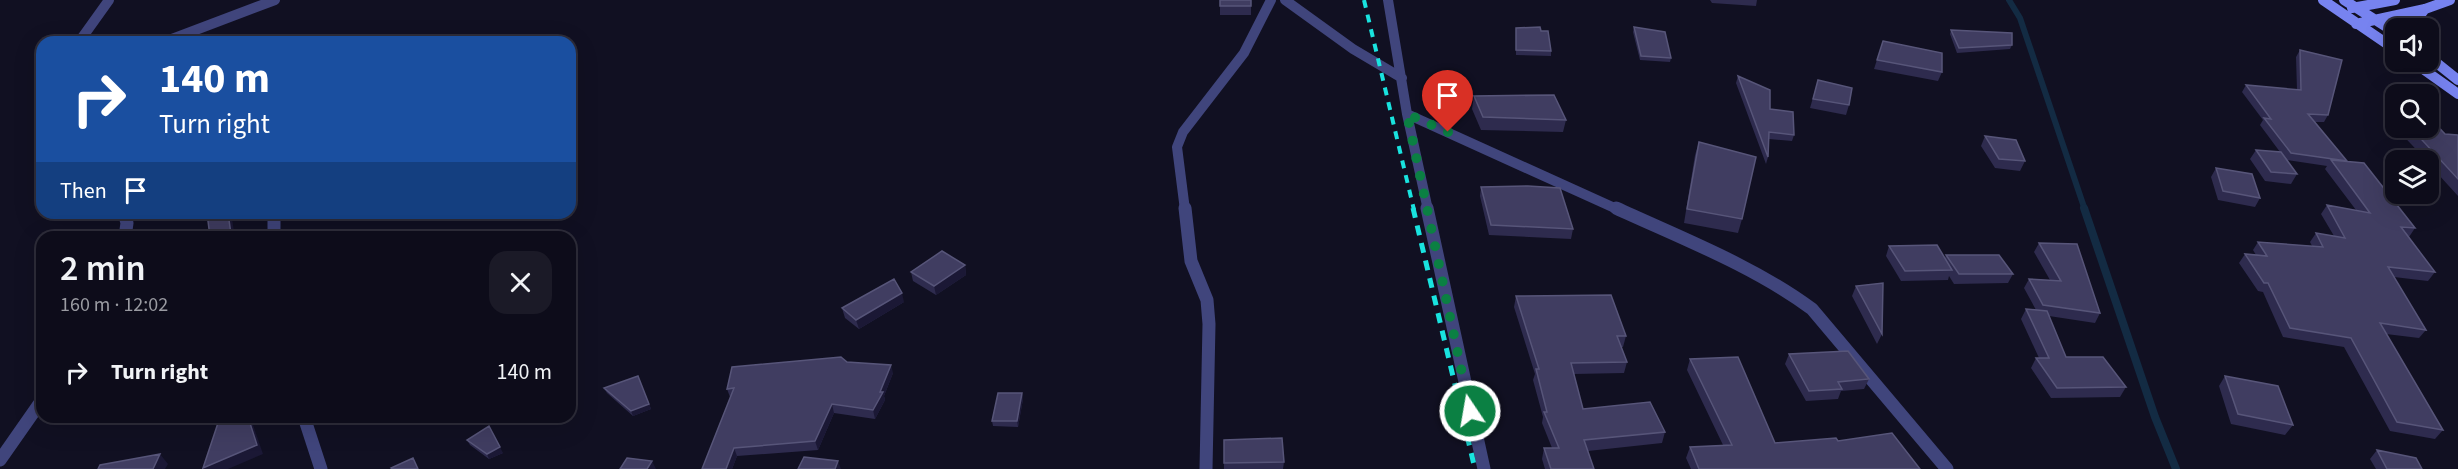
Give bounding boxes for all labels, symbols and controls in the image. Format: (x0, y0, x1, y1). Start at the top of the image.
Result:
map controls (2385, 18, 2439, 204)
button: sound (2385, 18, 2439, 72)
text: 140 m (159, 49, 270, 109)
icon: right (60, 60, 138, 138)
pin (1422, 70, 1473, 132)
icon: arrive (1431, 79, 1464, 112)
button: search (2385, 84, 2439, 138)
text: Turn right (159, 105, 270, 144)
button: layers (2385, 150, 2439, 204)
icon: arrive (119, 174, 152, 207)
text: Then (60, 175, 107, 207)
text: 2 min (60, 243, 146, 294)
button: close (489, 251, 552, 314)
text: 160 m · 12:02 (60, 291, 168, 319)
icon: right (60, 356, 93, 389)
text: Turn right (111, 356, 208, 388)
text: 140 m (497, 356, 552, 388)
position arrow (1438, 379, 1502, 443)

